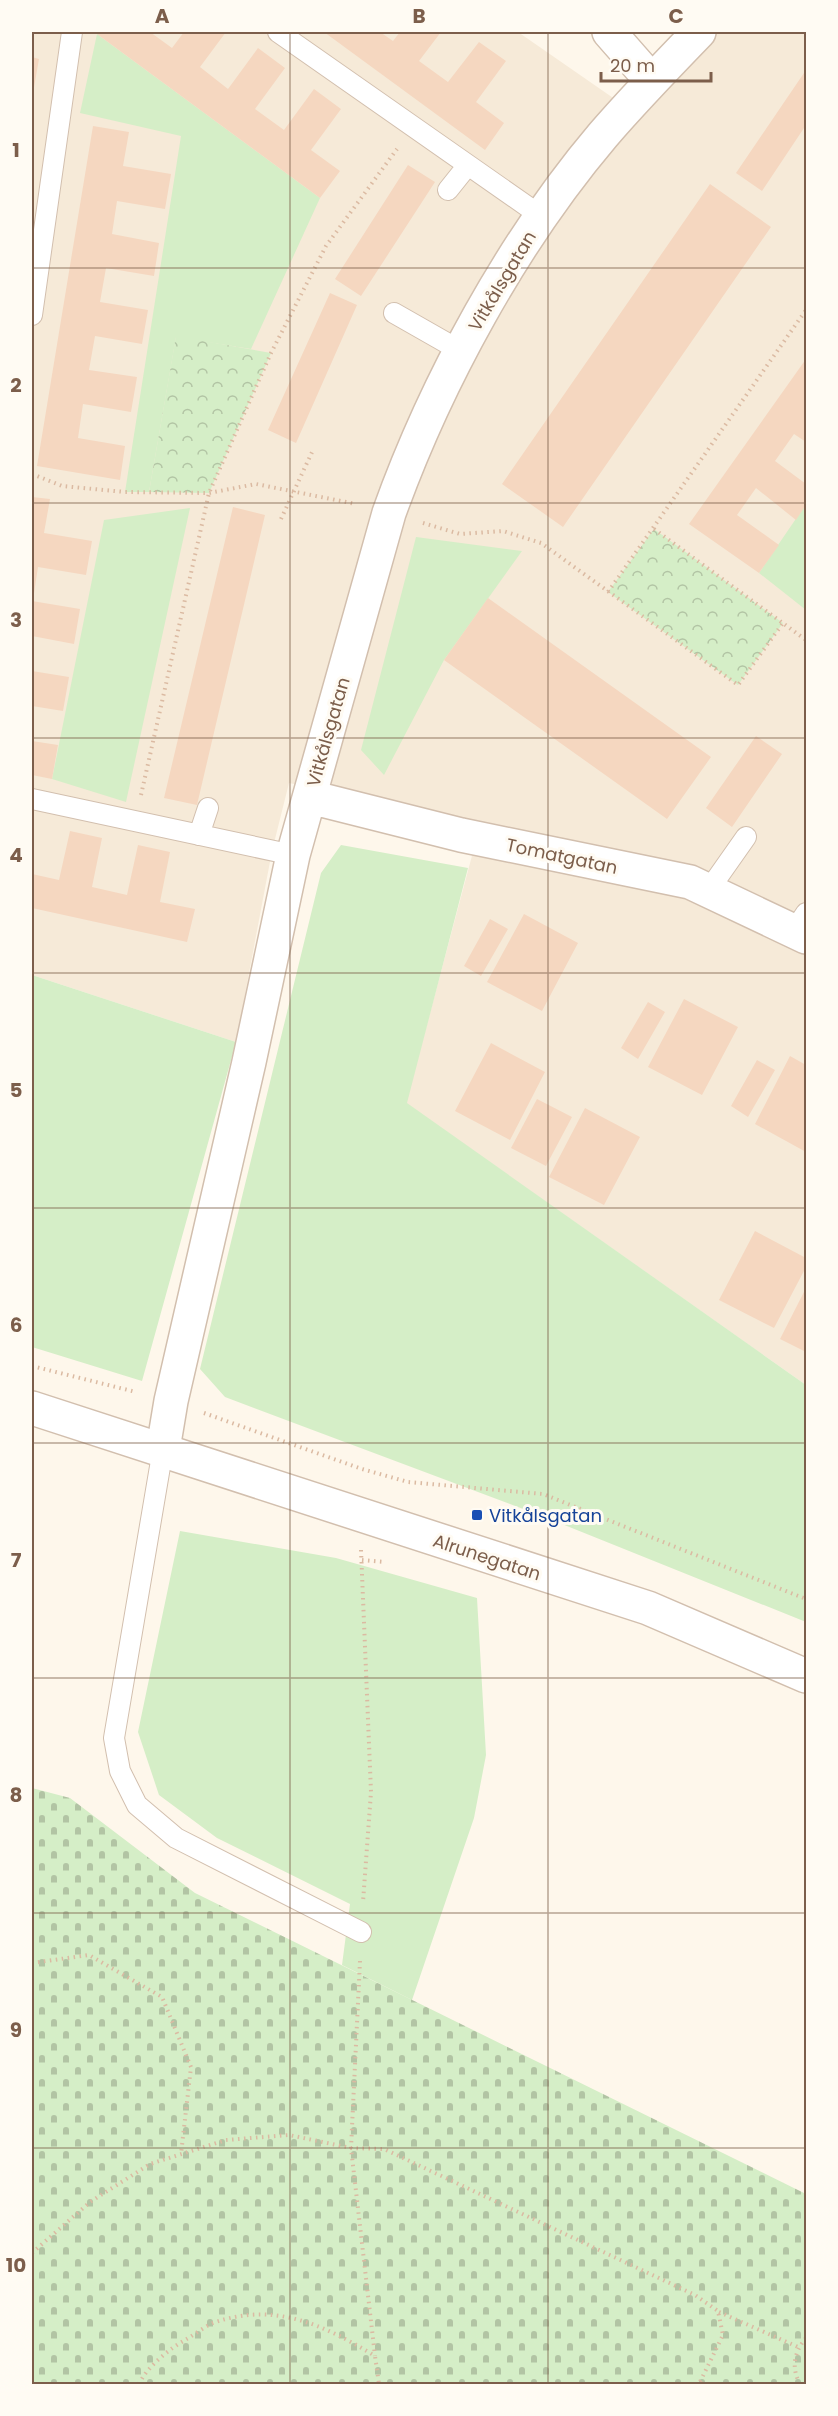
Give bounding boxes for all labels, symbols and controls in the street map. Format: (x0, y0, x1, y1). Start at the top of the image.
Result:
text: A (155, 2, 170, 30)
text: B (412, 2, 426, 30)
text: C (668, 2, 684, 30)
scale bar (601, 45, 710, 83)
text: 20 m (610, 53, 655, 78)
text: 1 (12, 136, 20, 164)
street label: Vitkålsgatan (462, 226, 542, 336)
text: 2 (10, 371, 22, 399)
text: 3 (10, 606, 22, 634)
street label: Vitkålsgatan (300, 674, 356, 790)
street label: Tomatgatan (504, 832, 620, 880)
text: 4 (9, 841, 23, 869)
text: 5 (10, 1076, 23, 1104)
text: 6 (10, 1311, 22, 1339)
place label: Vitkålsgatan (489, 1503, 602, 1528)
marker: Vitkålsgatan (470, 1508, 484, 1522)
street label: Alrunegatan (430, 1528, 544, 1586)
text: 7 (11, 1546, 22, 1574)
text: 8 (10, 1781, 22, 1809)
text: 9 (10, 2016, 22, 2044)
text: 10 (6, 2251, 26, 2279)

